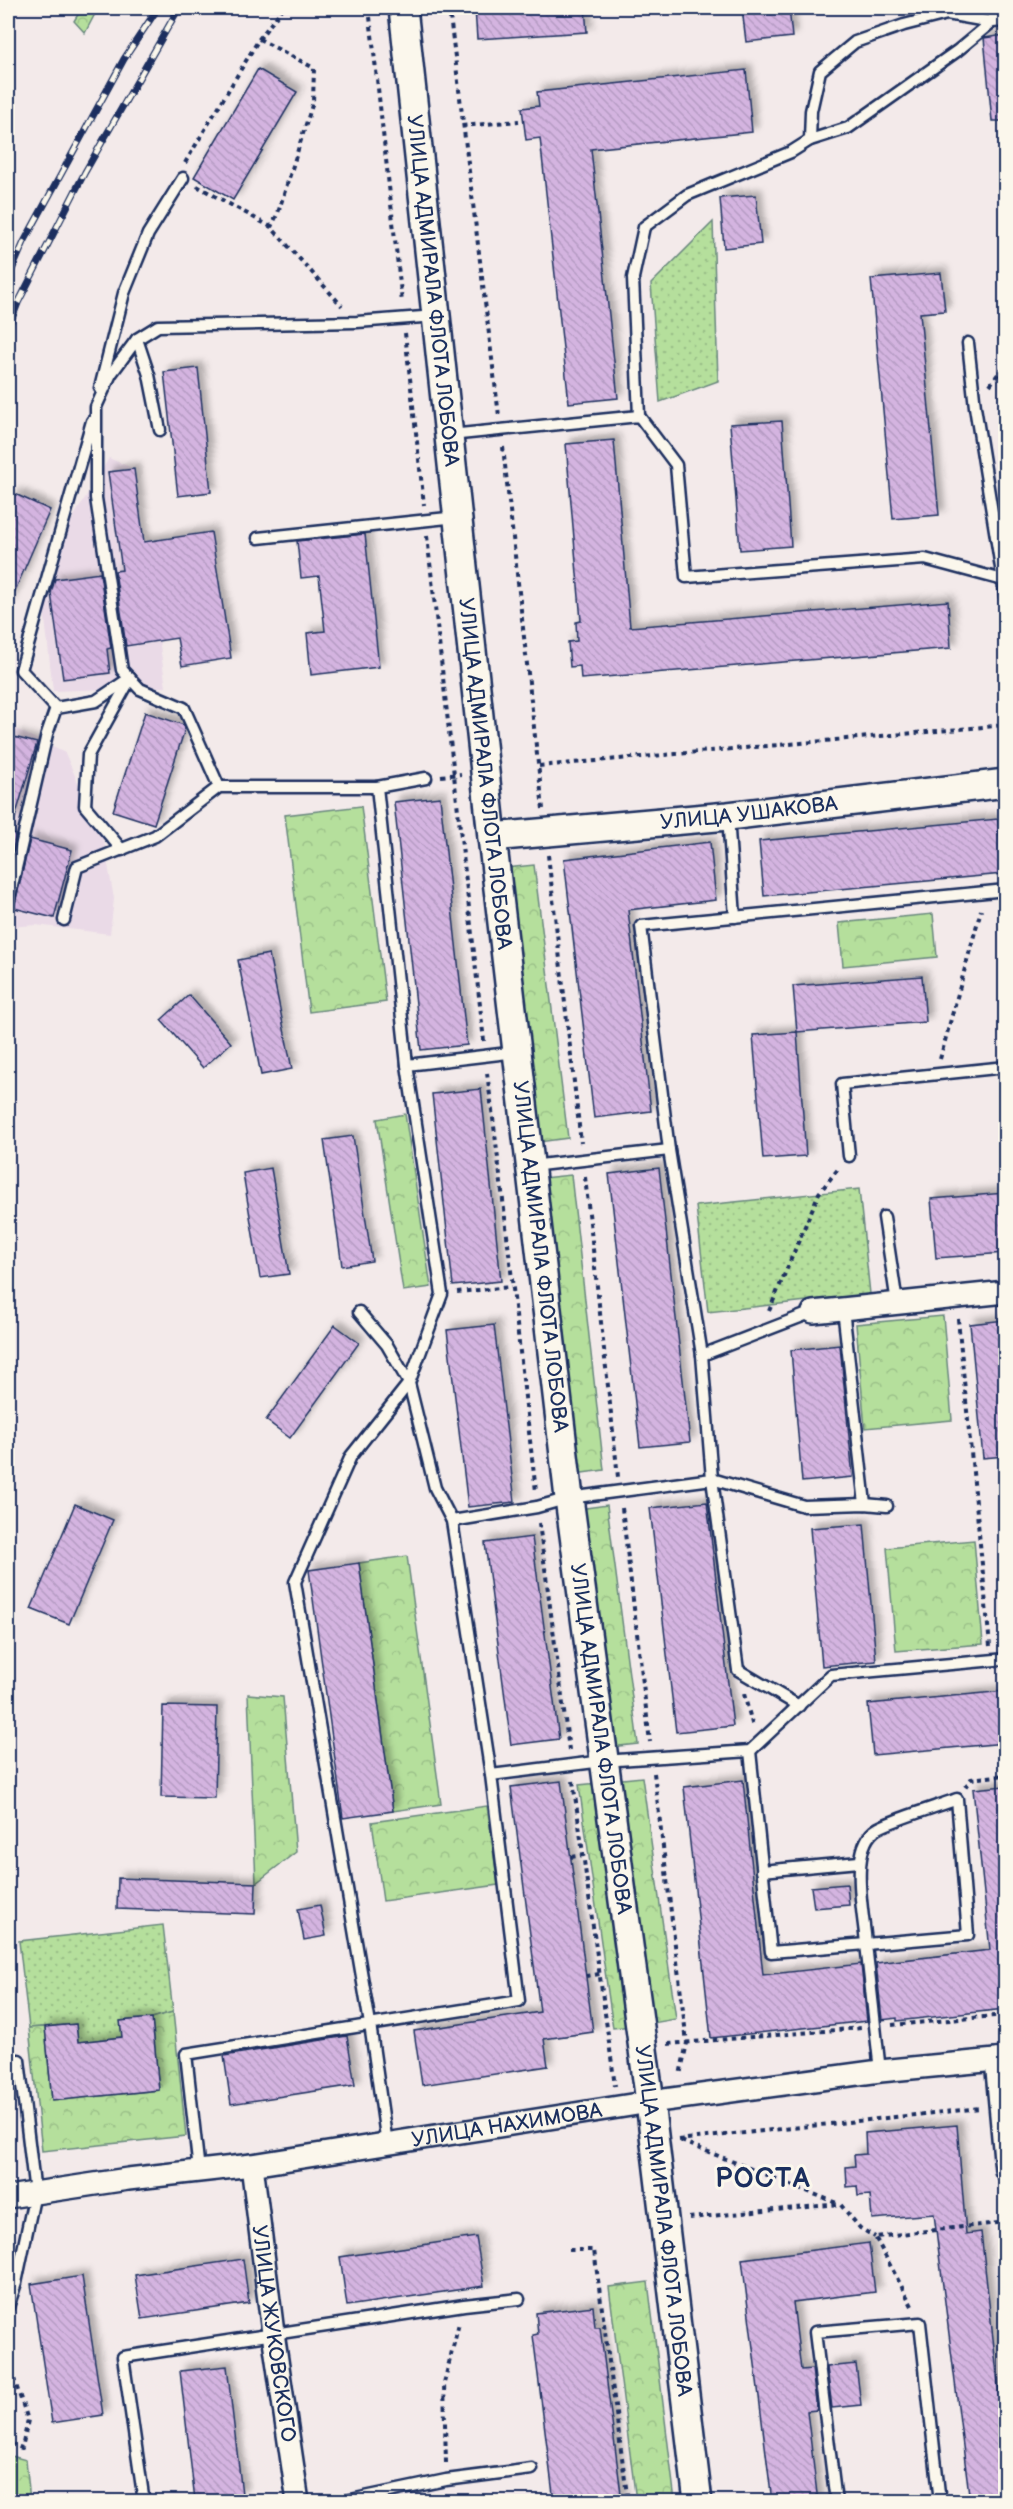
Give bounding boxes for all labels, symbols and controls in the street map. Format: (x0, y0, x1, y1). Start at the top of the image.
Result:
street label: УЛИЦА АДМИРАЛА ФЛОТА ЛОБОВА (402, 113, 464, 468)
street label: УЛИЦА АДМИРАЛА ФЛОТА ЛОБОВА (453, 596, 517, 951)
street label: УЛИЦА УШАКОВА (659, 791, 839, 835)
street label: УЛИЦА АДМИРАЛА ФЛОТА ЛОБОВА (507, 1079, 573, 1434)
street label: УЛИЦА АДМИРАЛА ФЛОТА ЛОБОВА (565, 1562, 637, 1916)
street label: УЛИЦА АДМИРАЛА ФЛОТА ЛОБОВА (629, 2043, 697, 2398)
street label: УЛИЦА НАХИМОВА (410, 2098, 604, 2153)
district label: РОСТА (715, 2163, 811, 2195)
street label: УЛИЦА ЖУКОВСКОГО (247, 2224, 301, 2444)

